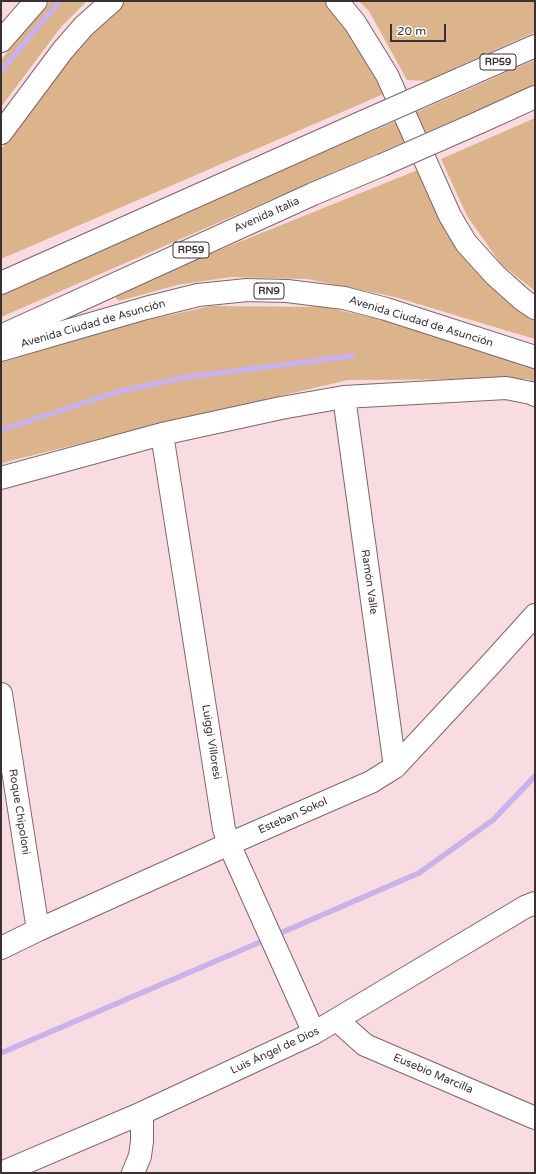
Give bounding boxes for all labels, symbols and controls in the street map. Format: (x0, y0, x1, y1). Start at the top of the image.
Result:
scale bar (392, 16, 448, 42)
text: 20 m (397, 24, 426, 38)
road number: RP59 (480, 54, 516, 70)
street label: Avenida Italia (232, 195, 302, 235)
road number: RP59 (173, 242, 209, 258)
road number: RN9 (254, 283, 284, 299)
street label: Avenida Ciudad de Asunción (347, 294, 495, 350)
street label: Avenida Ciudad de Asunción (19, 297, 167, 351)
street label: Ramón Valle (358, 549, 380, 615)
street label: Luiggi Villoresi (199, 703, 223, 781)
street label: Roque Chipoloni (6, 768, 32, 856)
street label: Esteban Sokol (257, 795, 329, 837)
street label: Luis Ángel de Dios (229, 1025, 321, 1077)
street label: Eusebio Marcilla (391, 1051, 475, 1097)

